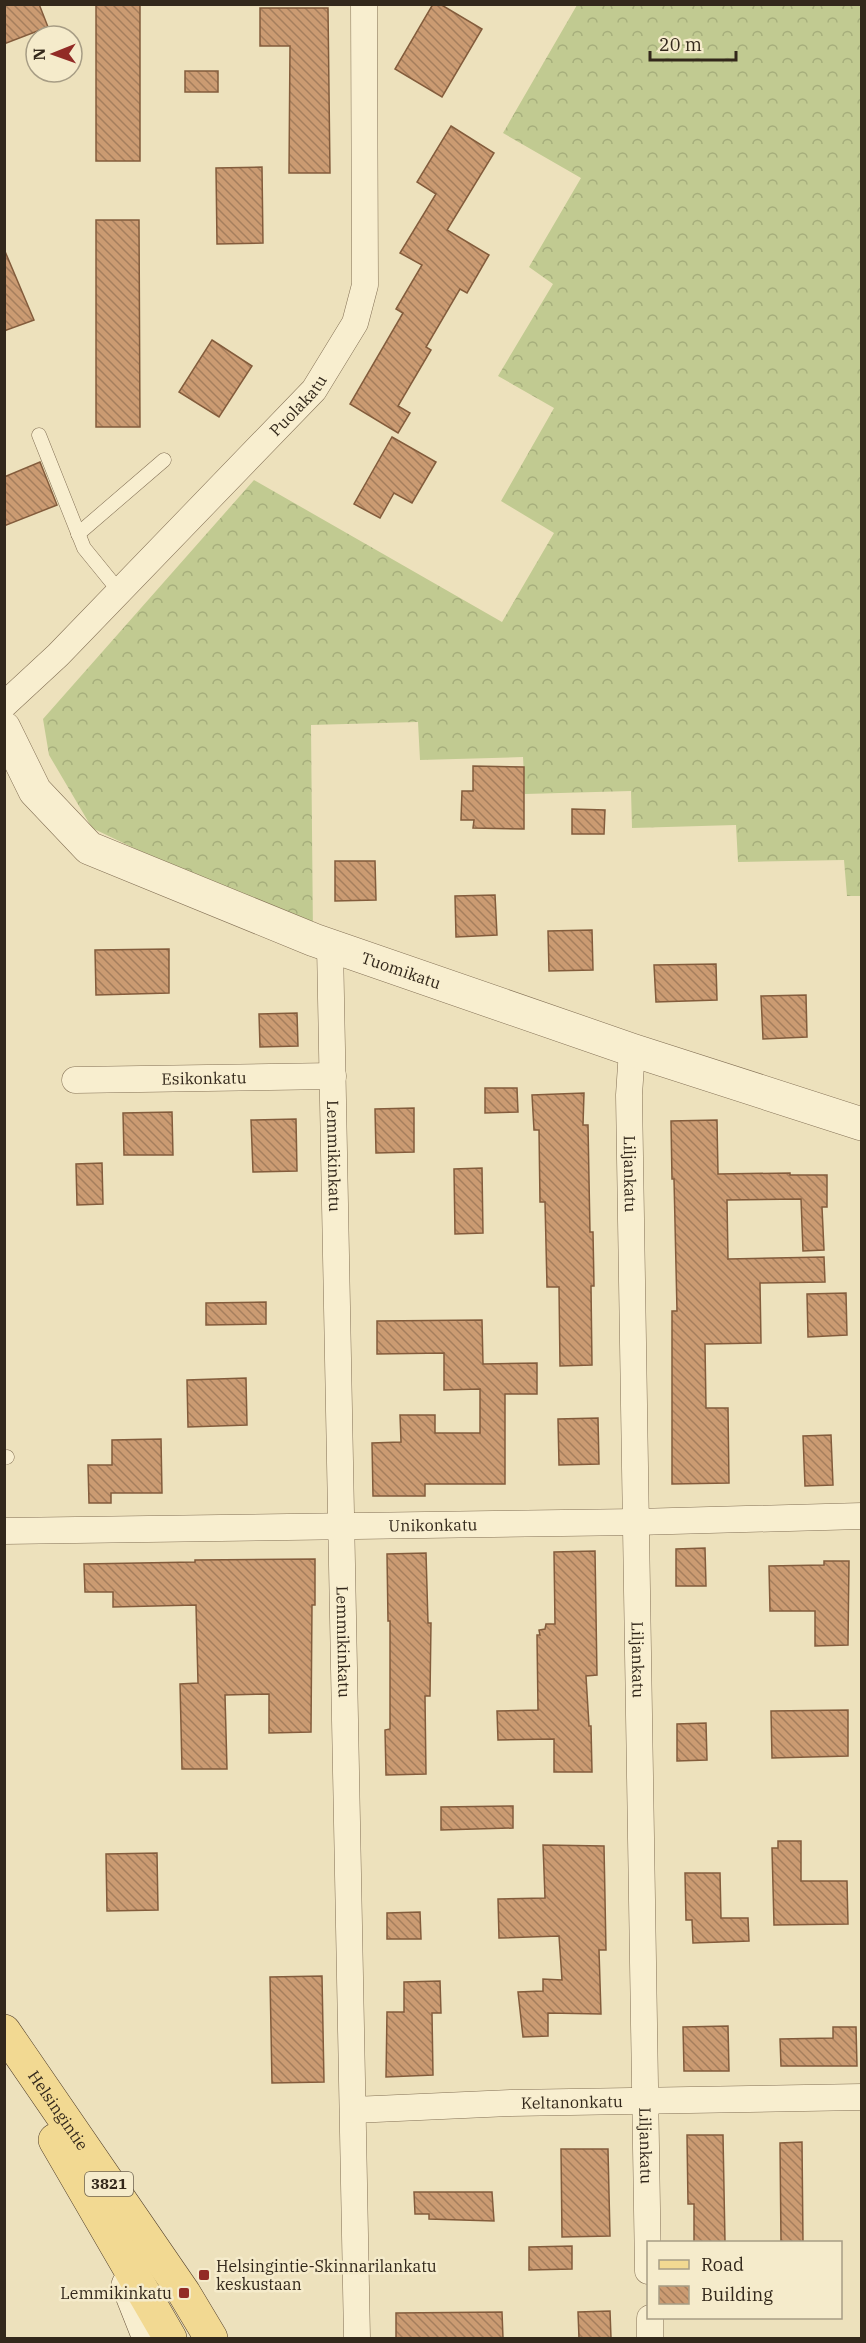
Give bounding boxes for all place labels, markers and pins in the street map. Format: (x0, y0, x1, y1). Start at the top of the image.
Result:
place label: Helsingintie-Skinnarilankatu keskustaan (216, 2256, 437, 2294)
marker: Helsingintie-Skinnarilankatu keskustaan (197, 2268, 211, 2282)
place label: Lemmikinkatu (60, 2283, 172, 2303)
marker: Lemmikinkatu (177, 2286, 191, 2300)

